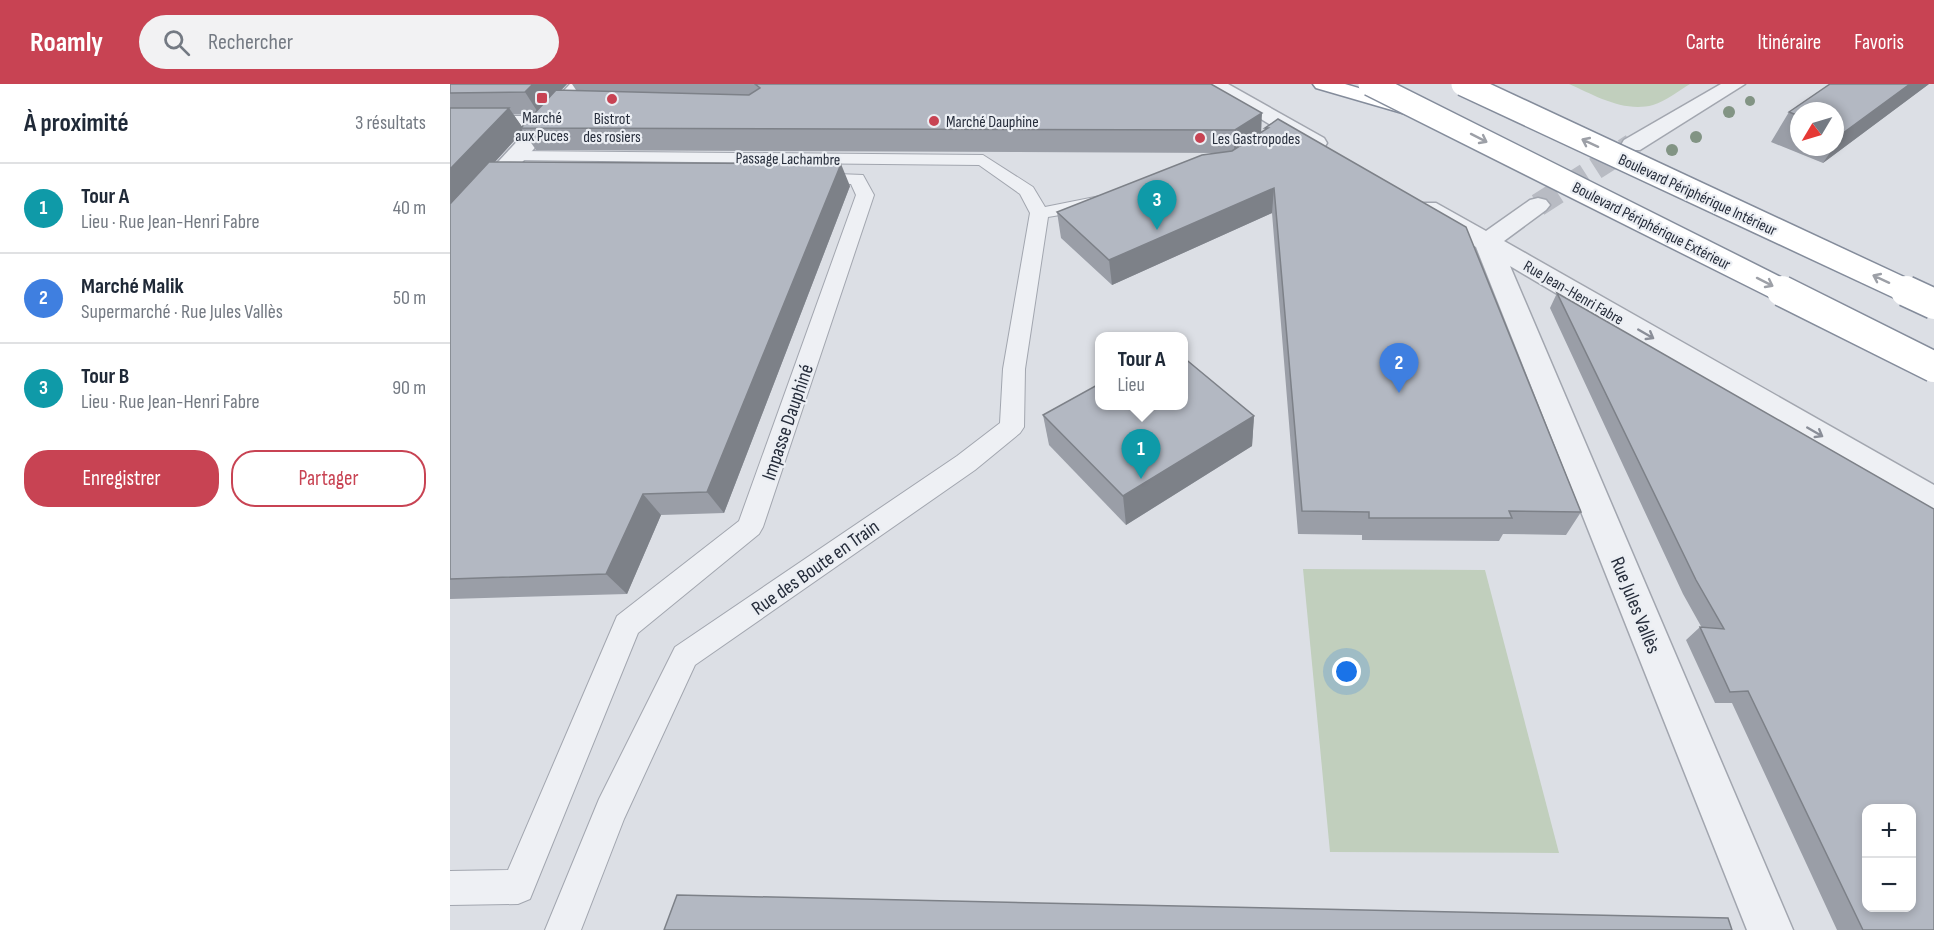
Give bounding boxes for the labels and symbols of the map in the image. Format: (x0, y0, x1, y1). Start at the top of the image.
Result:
marker: Marché aux Puces (535, 91, 549, 105)
marker: Bistrot des rosiers (605, 92, 619, 106)
north arrow (1790, 102, 1844, 156)
place label: Marché aux Puces (515, 109, 569, 146)
place label: Bistrot des rosiers (583, 110, 641, 147)
place label: Marché Dauphine (946, 113, 1039, 132)
marker: Marché Dauphine (927, 114, 941, 128)
place label: Les Gastropodes (1212, 130, 1300, 149)
marker: Les Gastropodes (1193, 131, 1207, 145)
one-way arrow (1469, 133, 1487, 144)
one-way arrow (1582, 137, 1600, 149)
street label: Passage Lachambre (736, 149, 840, 170)
street label: Boulevard Périphérique Intérieur (1615, 150, 1780, 241)
street label: Boulevard Périphérique Extérieur (1569, 178, 1734, 275)
pin: 3 (1138, 180, 1176, 230)
street label: Rue Jean-Henri Fabre (1520, 257, 1627, 330)
one-way arrow (1872, 273, 1890, 284)
one-way arrow (1756, 277, 1774, 289)
one-way arrow (1637, 328, 1654, 340)
pin: 2 (1380, 344, 1418, 393)
street label: Impasse Dauphiné (757, 361, 819, 483)
one-way arrow (1806, 426, 1823, 438)
pin: 1 (1122, 430, 1160, 479)
street label: Rue des Boute en Train (747, 515, 884, 621)
street label: Rue Jules Vallès (1605, 554, 1665, 657)
your location (1332, 657, 1361, 686)

